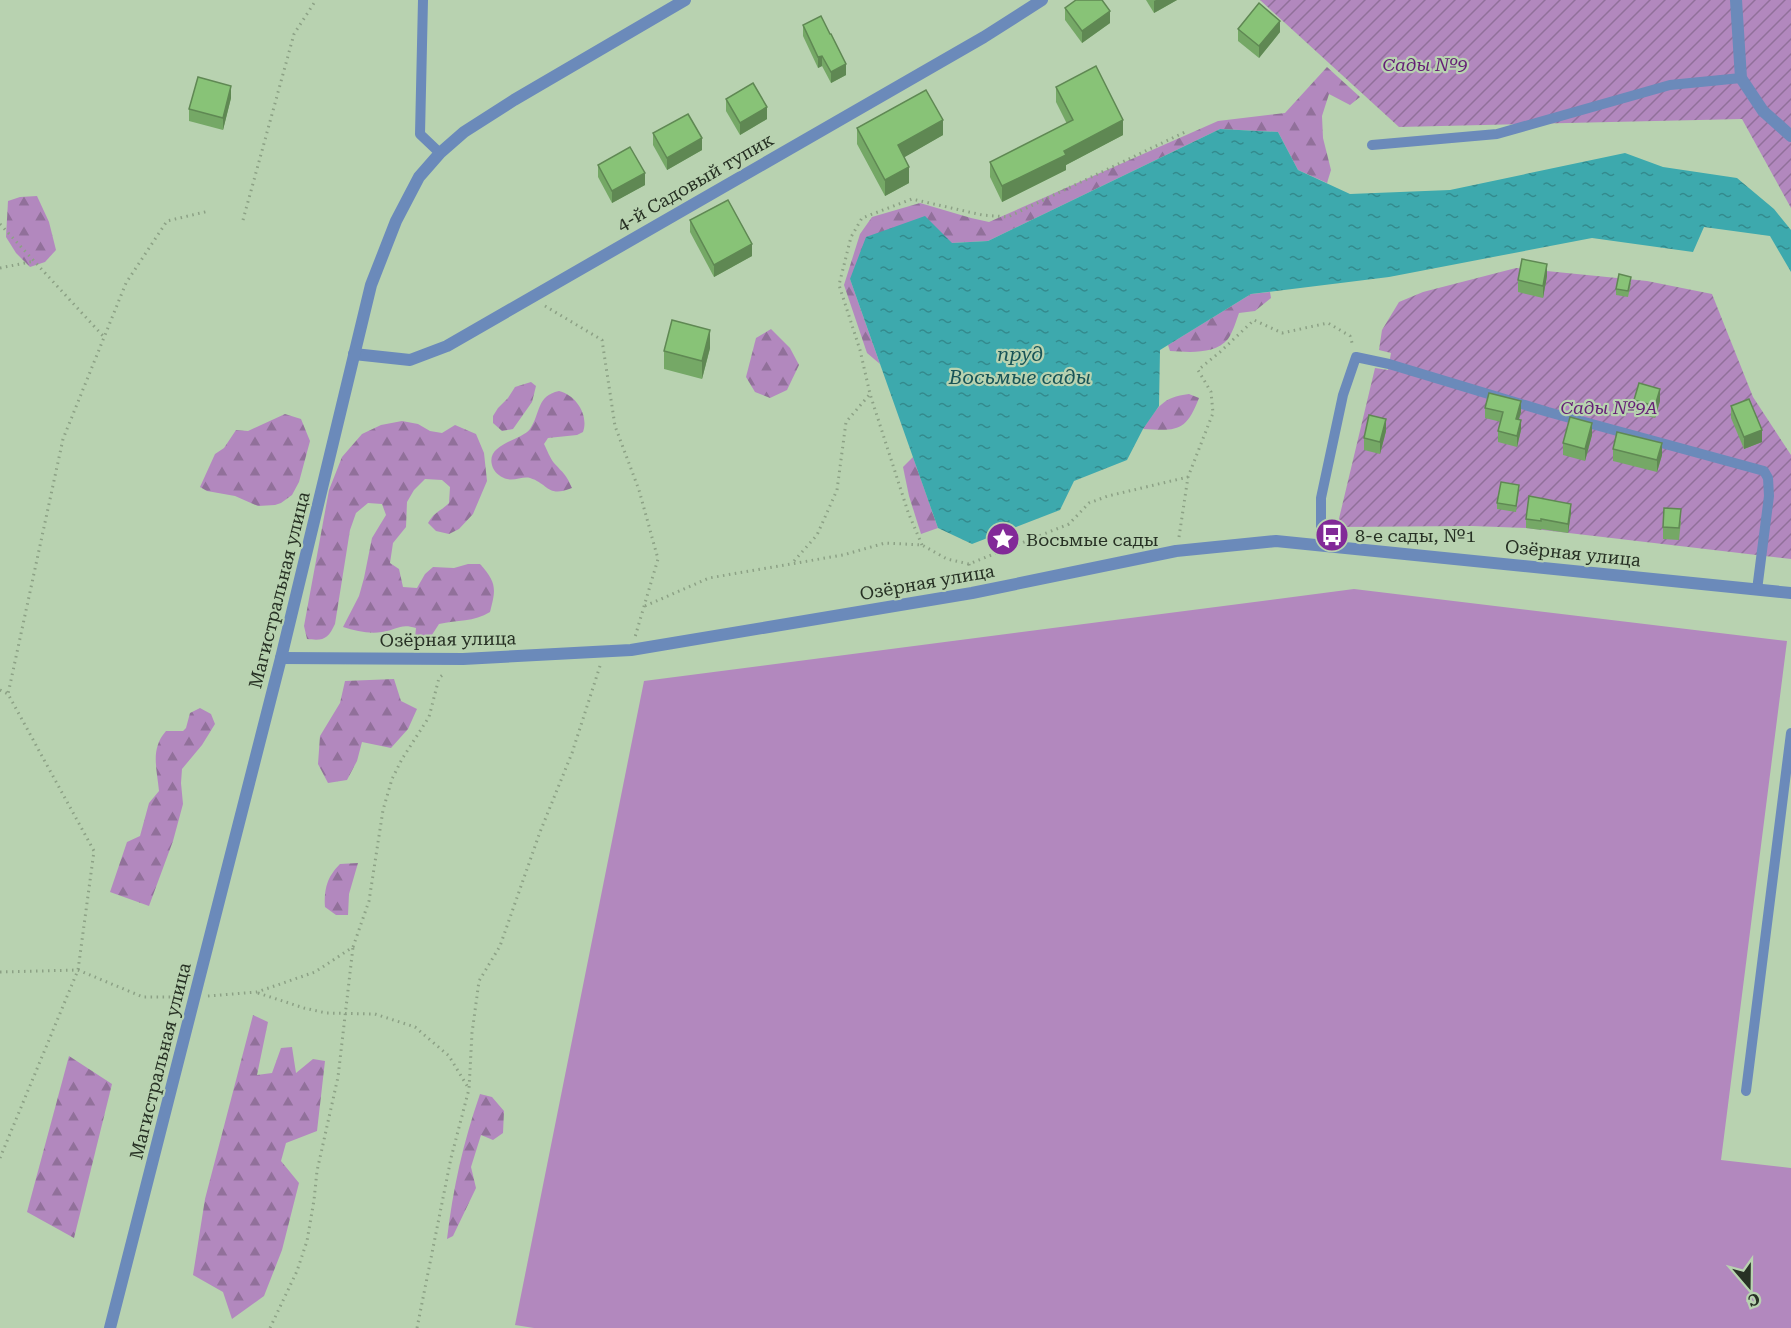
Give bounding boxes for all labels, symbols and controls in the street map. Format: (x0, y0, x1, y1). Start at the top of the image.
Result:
park label: Сады №9 (1382, 54, 1468, 75)
street label: 4-й Садовый тупик (613, 129, 777, 235)
water label: пруд Восьмые сады (948, 342, 1091, 389)
park label: Сады №9А (1560, 397, 1658, 418)
street label: Магистральная улица (244, 489, 314, 691)
bus stop icon: 8-е сады, №1 (1314, 517, 1350, 553)
place icon: Восьмые сады (985, 521, 1021, 557)
place label: 8-е сады, №1 (1355, 525, 1476, 546)
place label: Восьмые сады (1026, 529, 1159, 550)
street label: Озёрная улица (1504, 535, 1642, 571)
street label: Озёрная улица (858, 560, 996, 604)
street label: Озёрная улица (380, 627, 517, 651)
street label: Магистральная улица (125, 960, 195, 1162)
north arrow (1719, 1256, 1779, 1316)
text: С (1745, 1289, 1762, 1310)

